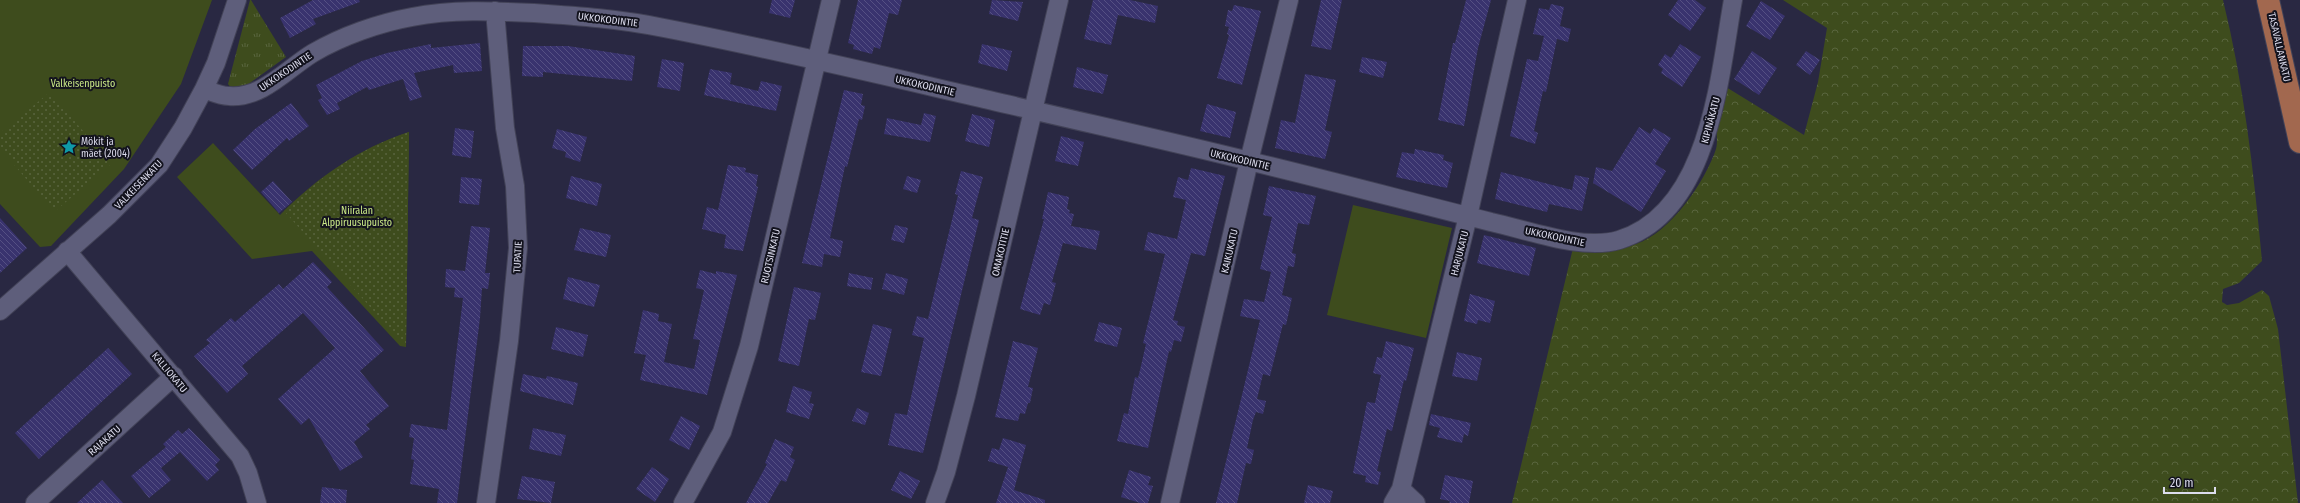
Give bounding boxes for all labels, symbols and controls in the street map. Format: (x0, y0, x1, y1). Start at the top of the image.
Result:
street label: UKKOKODINTIE (577, 10, 639, 30)
street label: TASAVALLANKATU (2265, 12, 2293, 83)
street label: UKKOKODINTIE (257, 50, 314, 94)
street label: UKKOKODINTIE (894, 73, 956, 99)
park label: Valkeisenpuisto (51, 78, 115, 90)
street label: KIPINÄKATU (1698, 95, 1723, 145)
place label: Mökit ja mäet (2004) (81, 136, 130, 160)
place icon: Mökit ja mäet (2004) (60, 138, 78, 156)
street label: UKKOKODINTIE (1209, 147, 1271, 173)
street label: VALKEISENKATU (112, 158, 165, 212)
park label: Niiralan Alppiruusupuisto (322, 205, 392, 229)
street label: UKKOKODINTIE (1524, 225, 1586, 249)
street label: OMAKOTITIE (990, 227, 1012, 277)
street label: RUOTSINKATU (759, 228, 783, 285)
street label: KAIKUKATU (1219, 228, 1241, 274)
street label: HARJUKATU (1449, 229, 1471, 277)
street label: TUPATIE (511, 241, 525, 273)
street label: KALLIOKATU (149, 350, 190, 395)
street label: RAJAKATU (86, 423, 123, 458)
scale bar (2164, 469, 2215, 495)
text: 20 m (2170, 476, 2194, 490)

